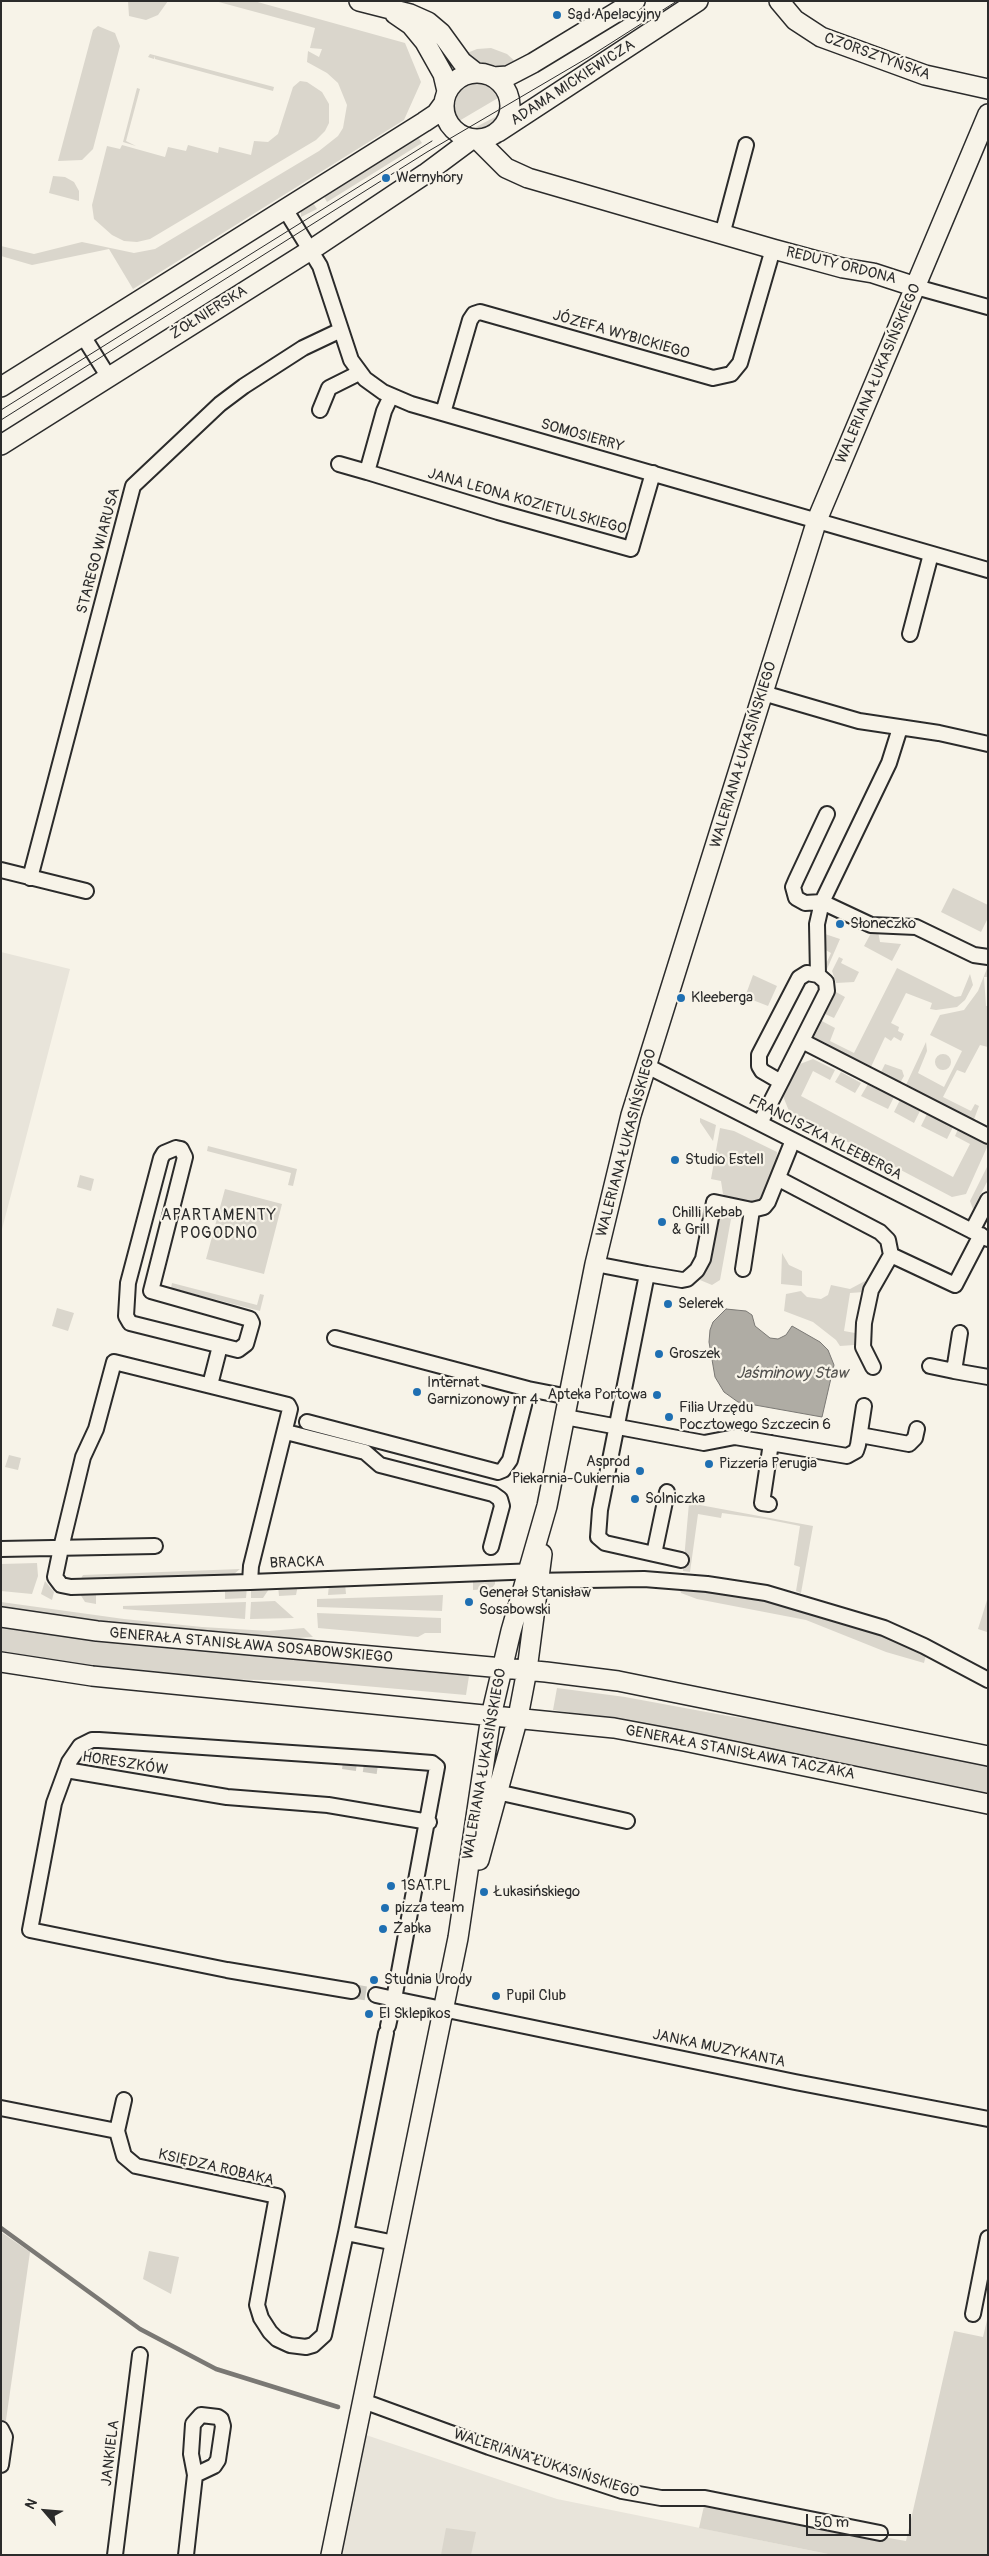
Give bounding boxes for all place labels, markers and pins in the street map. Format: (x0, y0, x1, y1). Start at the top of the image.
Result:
place label: Sąd Apelacyjny (567, 6, 661, 24)
marker: Sąd Apelacyjny (551, 9, 563, 21)
place label: Wernyhory (396, 169, 463, 187)
marker: Wernyhory (380, 172, 392, 184)
place label: Słoneczko (850, 915, 916, 933)
marker: Słoneczko (834, 918, 846, 930)
place label: Kleeberga (691, 989, 753, 1007)
marker: Kleeberga (675, 992, 687, 1004)
place label: Studio Estell (685, 1151, 764, 1169)
marker: Studio Estell (669, 1154, 681, 1166)
place label: Chilli Kebab & Grill (672, 1204, 742, 1239)
marker: Chilli Kebab & Grill (656, 1216, 668, 1228)
place label: Selerek (678, 1295, 724, 1313)
marker: Selerek (662, 1298, 674, 1310)
place label: Groszek (669, 1345, 720, 1363)
marker: Groszek (653, 1348, 665, 1360)
place label: Internat Garnizonowy nr 4 (427, 1374, 538, 1409)
marker: Internat Garnizonowy nr 4 (411, 1386, 423, 1398)
place label: Apteka Portowa (548, 1386, 647, 1404)
marker: Apteka Portowa (651, 1389, 663, 1401)
place label: Filia Urzędu Pocztowego Szczecin 6 (679, 1399, 831, 1434)
marker: Filia Urzędu Pocztowego Szczecin 6 (663, 1411, 675, 1423)
place label: Asprod Piekarnia-Cukiernia (512, 1453, 630, 1488)
place label: Pizzeria Perugia (719, 1455, 817, 1473)
marker: Pizzeria Perugia (703, 1458, 715, 1470)
marker: Asprod Piekarnia-Cukiernia (634, 1465, 646, 1477)
place label: Solniczka (645, 1490, 705, 1508)
marker: Solniczka (629, 1493, 641, 1505)
place label: Generał Stanisław Sosabowski (479, 1584, 591, 1619)
marker: Generał Stanisław Sosabowski (463, 1596, 475, 1608)
place label: 1SAT.PL (401, 1877, 451, 1895)
marker: 1SAT.PL (385, 1880, 397, 1892)
place label: Łukasińskiego (494, 1883, 580, 1901)
marker: Łukasińskiego (478, 1886, 490, 1898)
place label: pizza team (395, 1899, 464, 1917)
marker: pizza team (379, 1902, 391, 1914)
place label: Żabka (393, 1920, 431, 1938)
marker: Żabka (377, 1923, 389, 1935)
place label: Studnia Urody (384, 1971, 472, 1989)
marker: Studnia Urody (368, 1974, 380, 1986)
place label: Pupil Club (506, 1987, 566, 2005)
marker: Pupil Club (490, 1990, 502, 2002)
place label: El Sklepikos (379, 2005, 450, 2023)
marker: El Sklepikos (363, 2008, 375, 2020)

